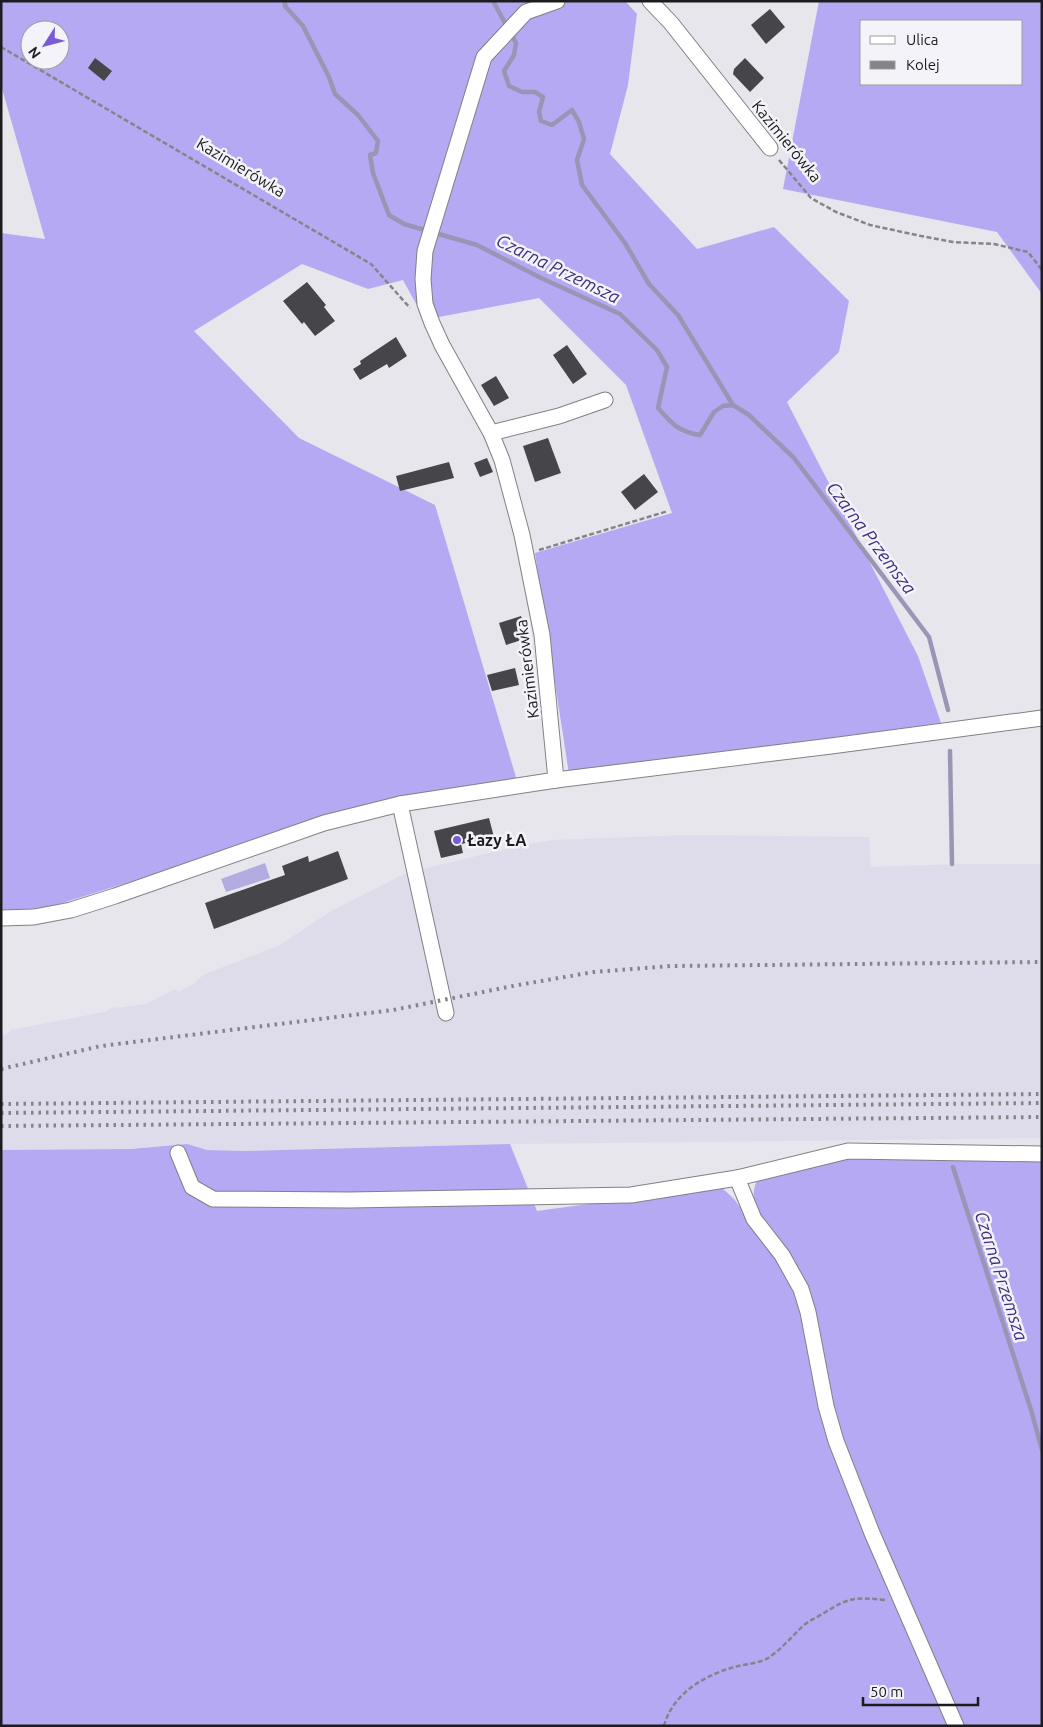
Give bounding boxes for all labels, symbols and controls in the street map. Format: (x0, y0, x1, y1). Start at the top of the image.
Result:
north arrow (20, 20, 70, 70)
legend (860, 20, 1023, 85)
text: Ulica (906, 31, 938, 48)
text: N (25, 44, 44, 62)
text: Kolej (906, 56, 940, 73)
street label: Kazimierówka (749, 97, 825, 185)
street label: Kazimierówka (194, 134, 288, 200)
water label: Czarna Przemsza (494, 230, 624, 307)
water label: Czarna Przemsza (823, 478, 920, 597)
street label: Kazimierówka (512, 618, 542, 720)
place label: Łazy ŁA (467, 831, 527, 849)
marker: Łazy ŁA (451, 834, 463, 846)
water label: Czarna Przemsza (972, 1209, 1032, 1343)
scale bar (863, 1674, 978, 1706)
text: 50 m (870, 1683, 903, 1700)

